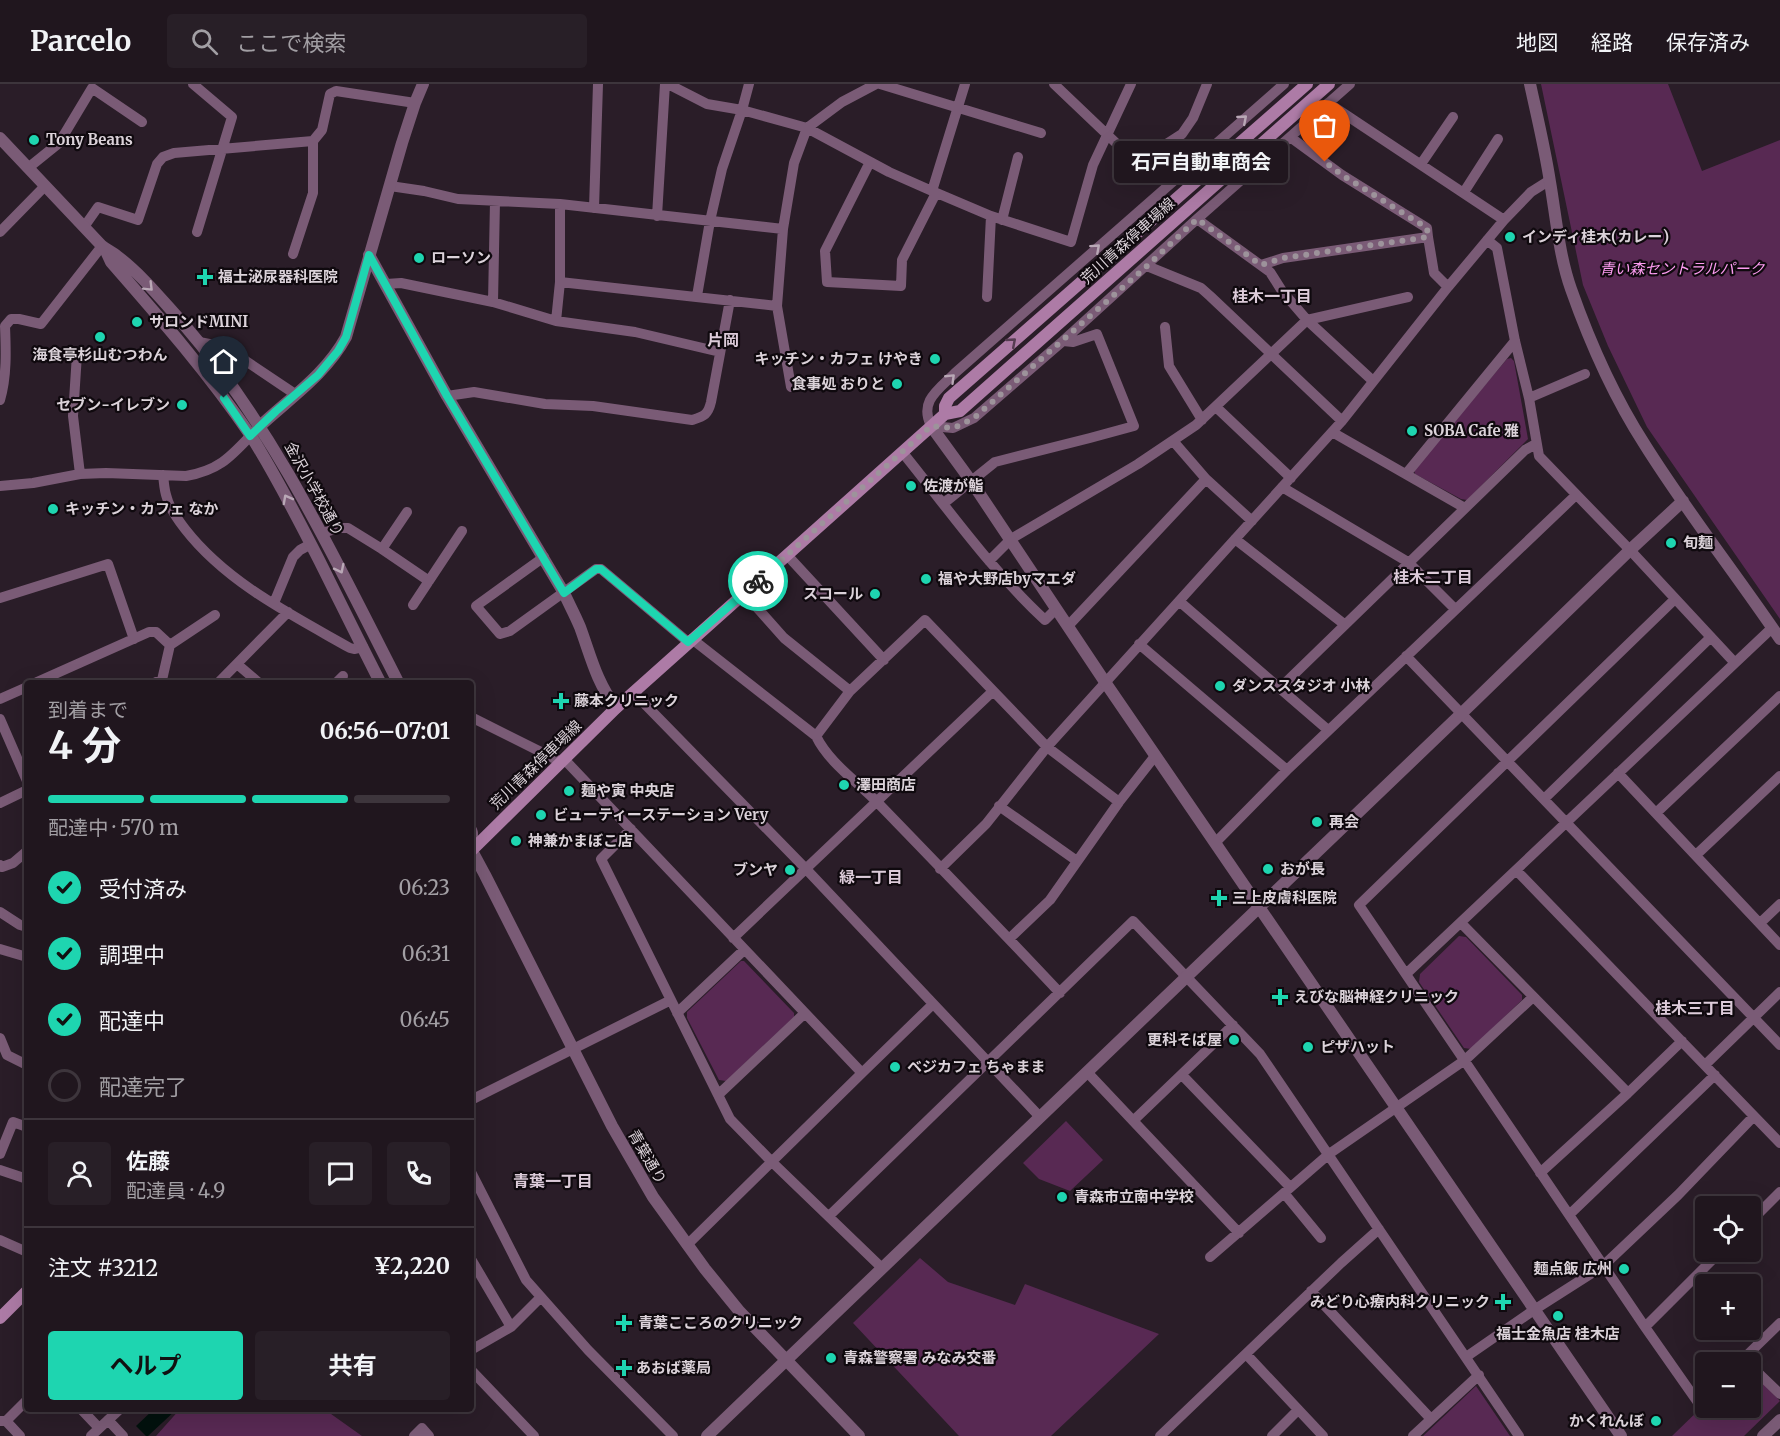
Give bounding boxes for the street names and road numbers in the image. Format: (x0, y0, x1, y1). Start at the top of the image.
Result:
street label: 荒川青森停車場線 (1077, 193, 1179, 288)
street label: 金沢小学校通り (281, 438, 348, 539)
street label: 荒川青森停車場線 (486, 716, 585, 813)
street label: 青葉通り (624, 1126, 671, 1187)

